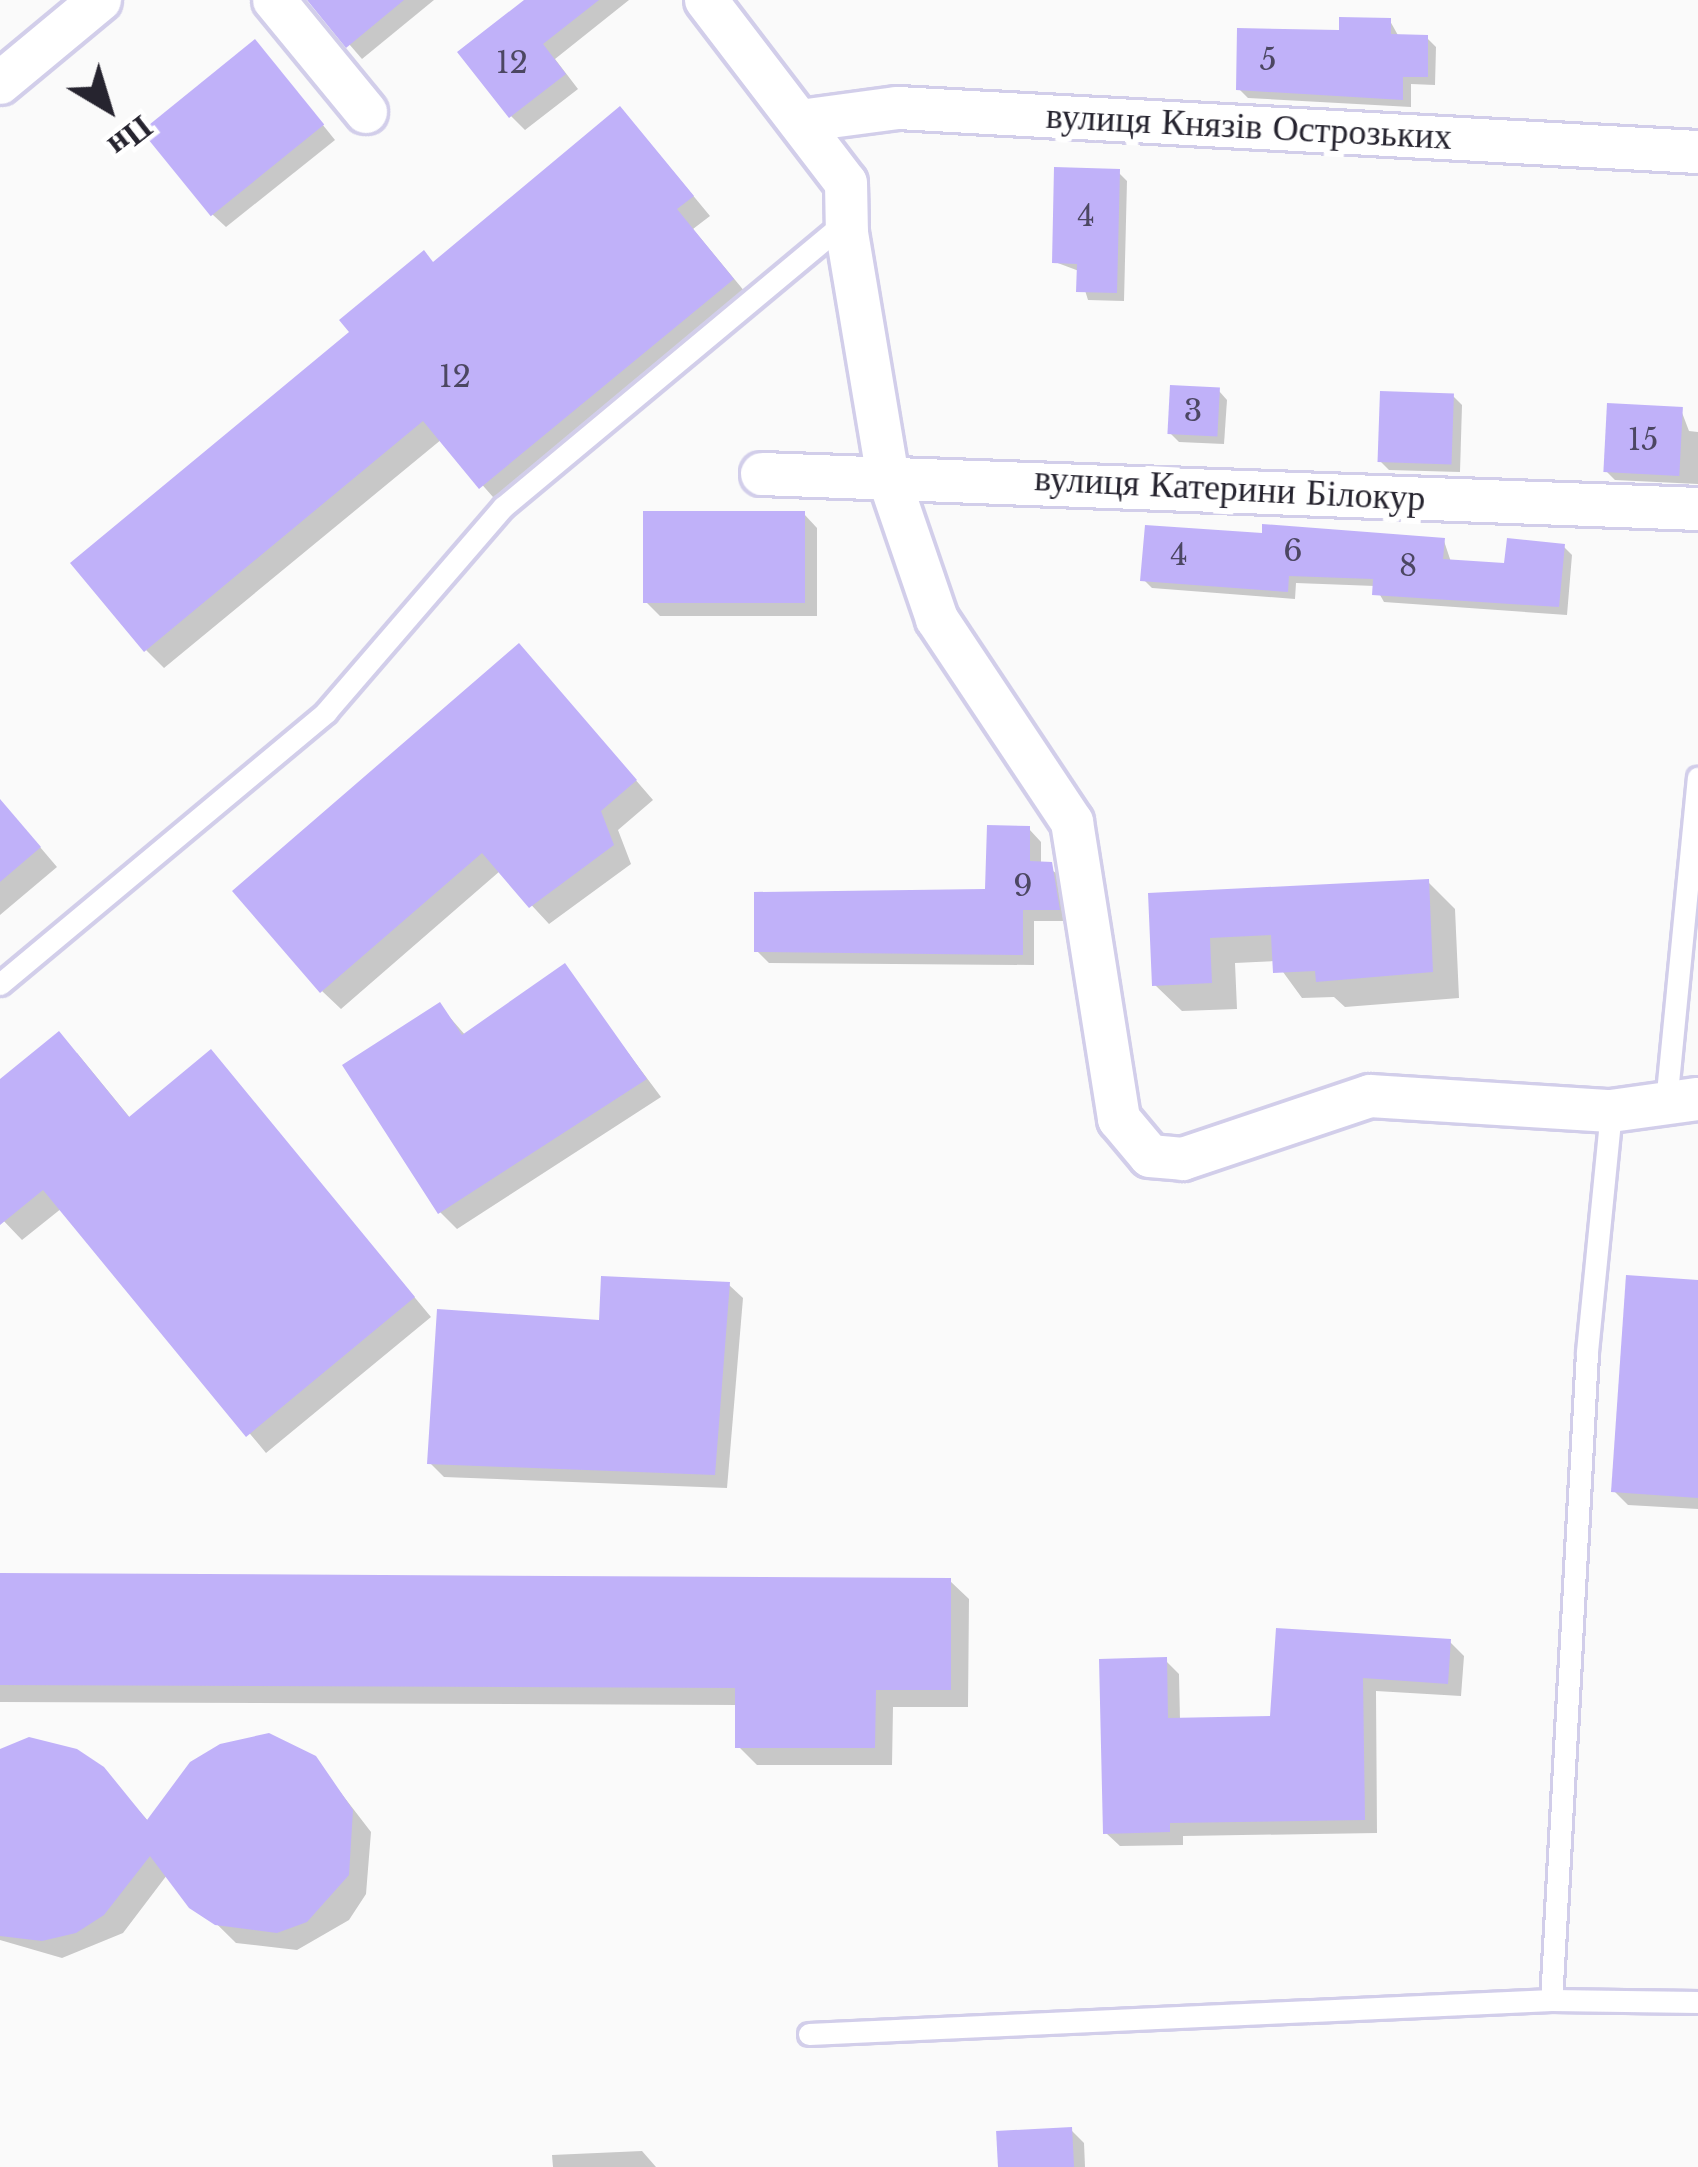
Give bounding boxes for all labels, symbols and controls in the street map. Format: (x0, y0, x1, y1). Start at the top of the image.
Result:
house number: 5 (1259, 42, 1277, 78)
house number: 12 (496, 45, 528, 81)
north arrow (48, 48, 168, 168)
street label: вулиця Князів Острозьких (1045, 94, 1453, 158)
text: Пн (100, 107, 161, 167)
house number: 4 (1077, 198, 1095, 234)
house number: 12 (439, 359, 471, 395)
house number: 3 (1184, 393, 1202, 429)
house number: 15 (1628, 422, 1658, 458)
street label: вулиця Катерини Білокур (1033, 456, 1427, 520)
house number: 6 (1283, 533, 1303, 569)
house number: 4 (1170, 537, 1188, 573)
house number: 8 (1399, 548, 1417, 584)
house number: 9 (1013, 868, 1033, 904)

